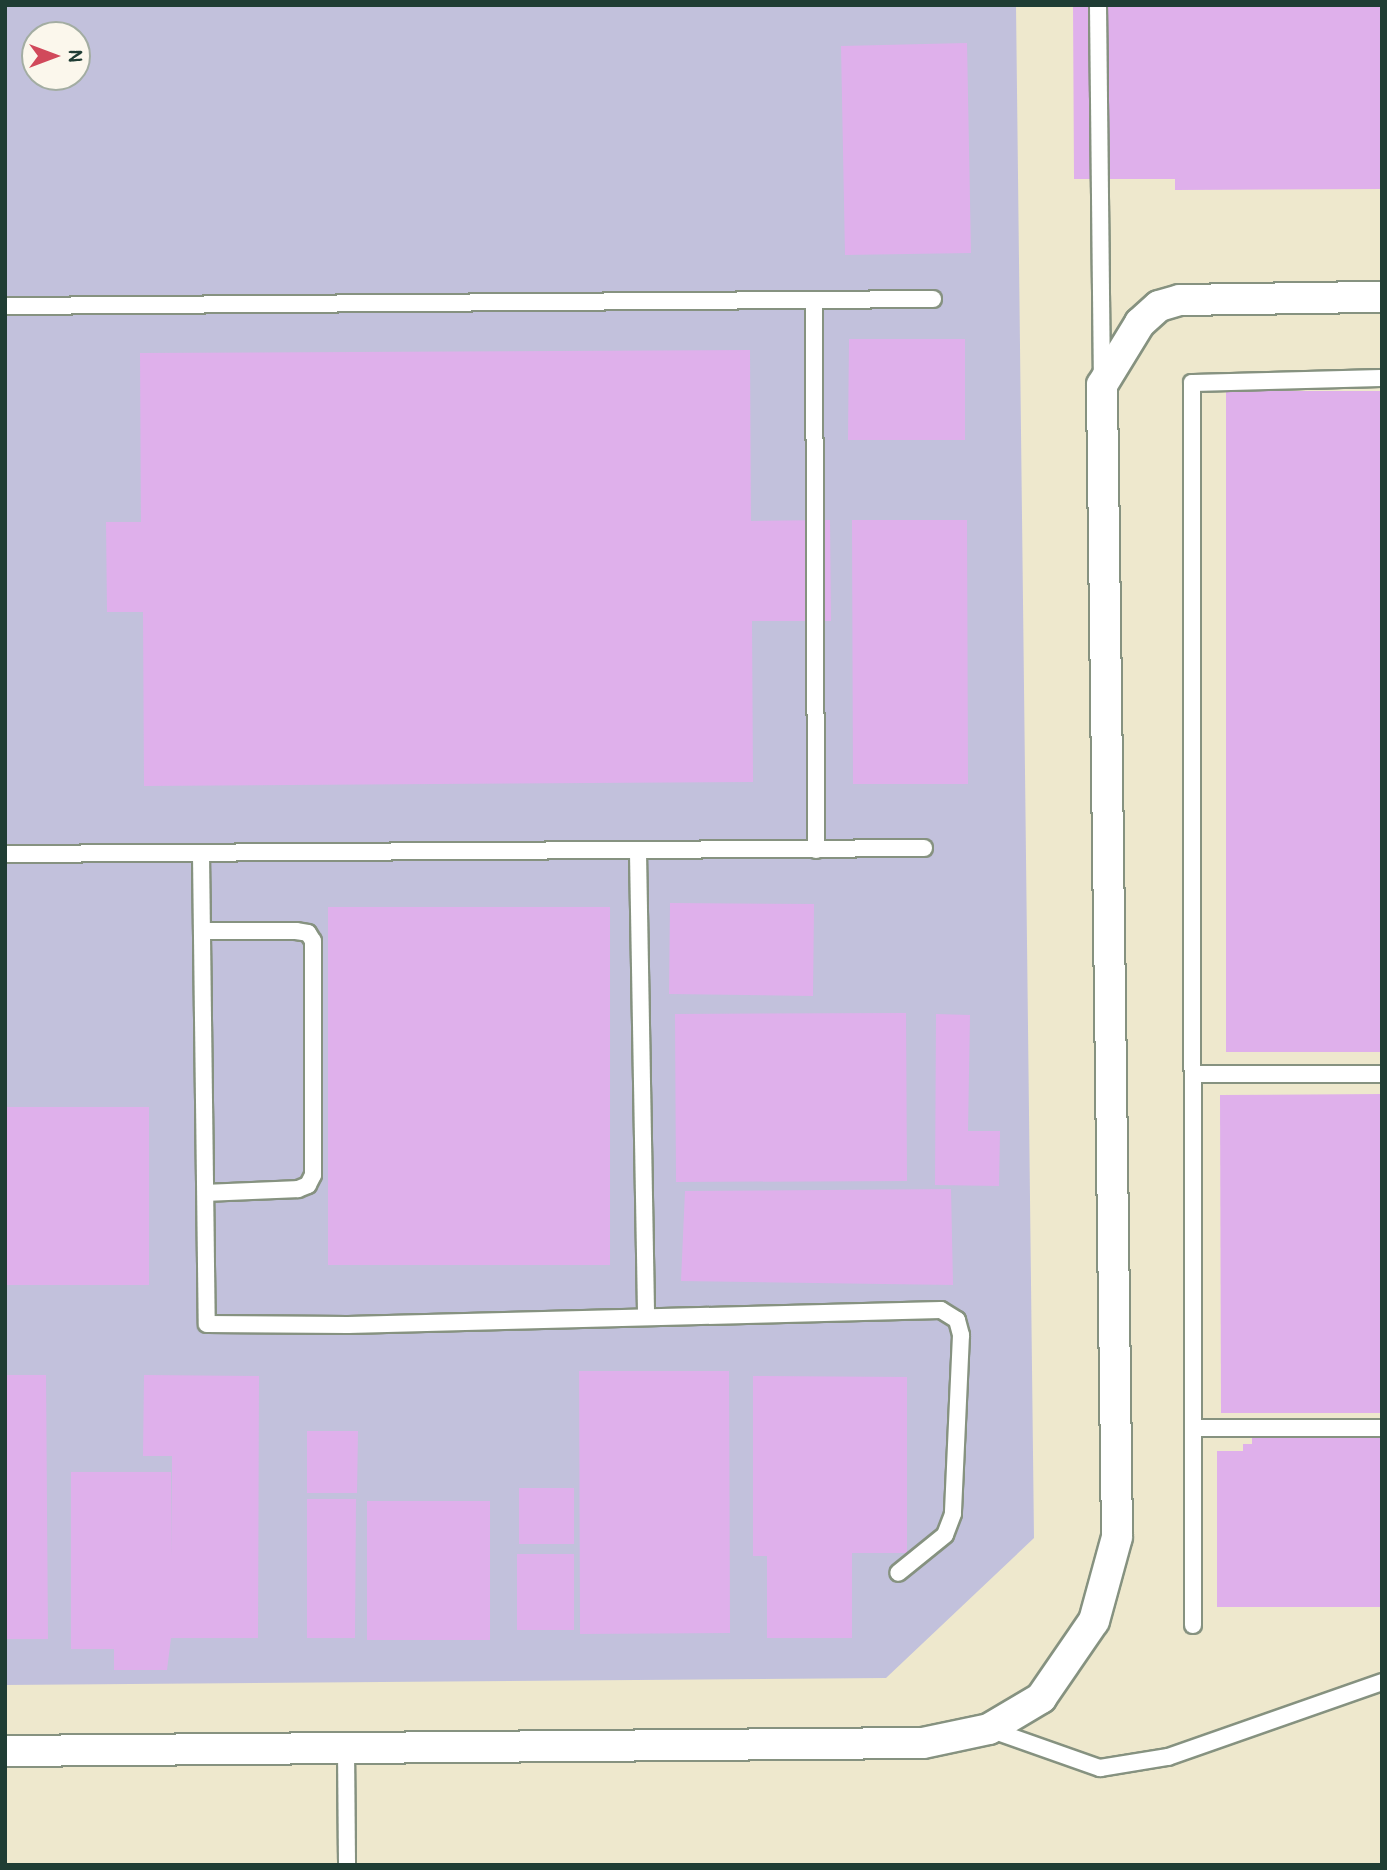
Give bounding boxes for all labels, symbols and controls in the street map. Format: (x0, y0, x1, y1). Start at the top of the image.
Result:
north arrow (21, 21, 91, 91)
text: N (63, 50, 87, 62)

